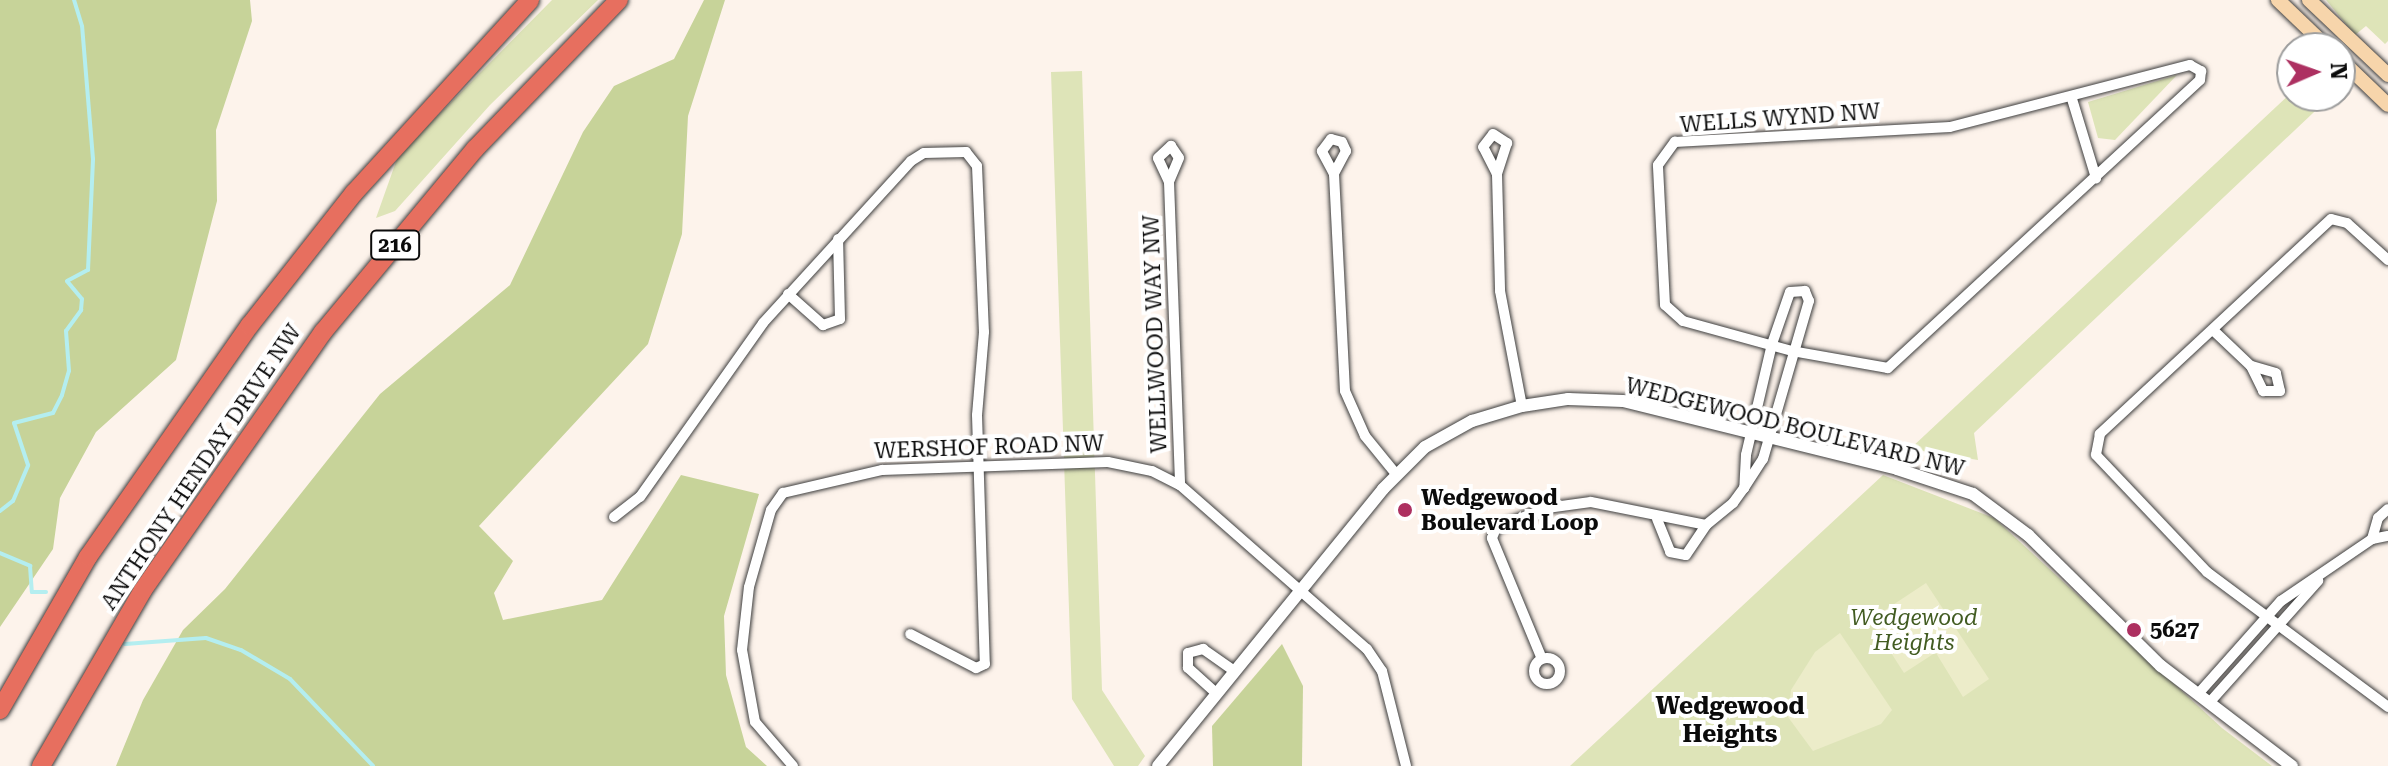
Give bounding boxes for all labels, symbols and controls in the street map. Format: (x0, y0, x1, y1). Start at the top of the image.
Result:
north arrow (2276, 32, 2356, 112)
text: N (2326, 62, 2351, 80)
street label: WELLS WYND NW (1679, 98, 1881, 138)
street label: WELLWOOD WAY NW (1138, 214, 1172, 454)
road number: 216 (369, 229, 421, 261)
street label: ANTHONY HENDAY DRIVE NW (95, 319, 307, 615)
street label: WEDGEWOOD BOULEVARD NW (1623, 372, 1967, 482)
street label: WERSHOF ROAD NW (874, 430, 1104, 464)
place label: Wedgewood Boulevard Loop (1421, 484, 1599, 536)
marker: Wedgewood Boulevard Loop (1396, 501, 1414, 519)
park label: Wedgewood Heights (1850, 604, 1978, 656)
place label: 5627 (2150, 617, 2199, 643)
marker: 5627 (2125, 621, 2143, 639)
district label: Wedgewood Heights (1655, 693, 1805, 749)

